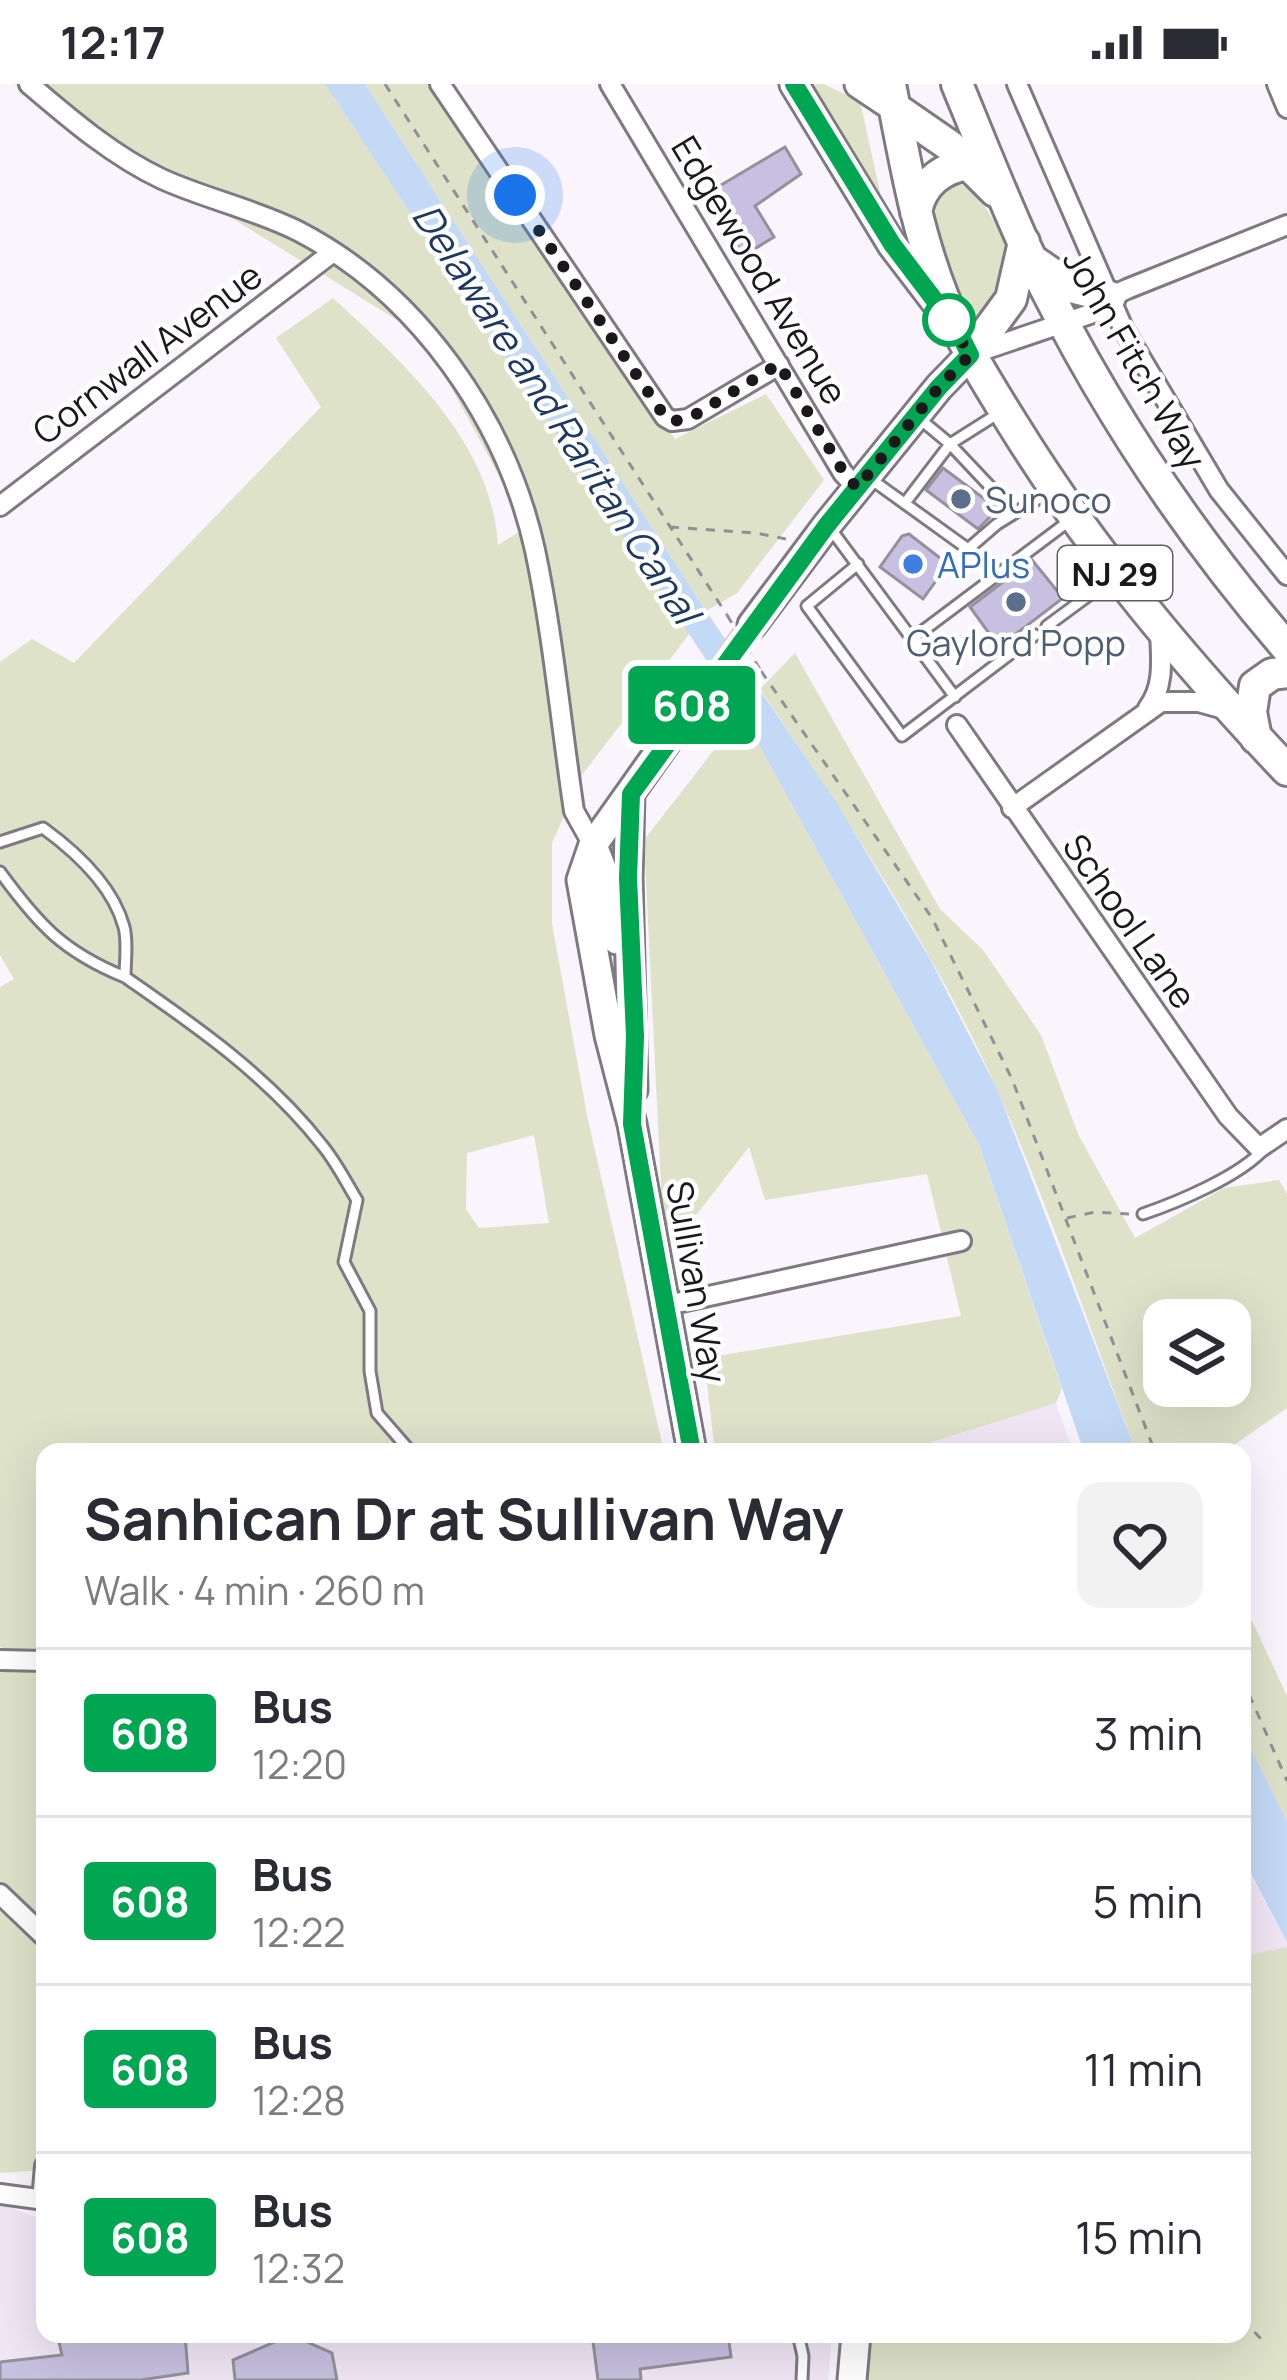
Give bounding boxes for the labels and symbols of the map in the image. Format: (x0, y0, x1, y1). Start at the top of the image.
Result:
street label: Edgewood Avenue (661, 127, 859, 413)
your location (485, 165, 545, 225)
water label: Delaware and Raritan Canal (401, 193, 716, 637)
street label: John Fitch Way (1052, 240, 1218, 478)
street label: Cornwall Avenue (22, 251, 272, 455)
unlabelled marker (924, 295, 974, 345)
place label: Sunoco (985, 475, 1112, 524)
marker: Sunoco (948, 486, 974, 512)
place label: APlus (937, 540, 1030, 589)
road number: NJ 29 (1058, 546, 1172, 600)
marker: APlus (900, 551, 926, 577)
marker: Gaylord Popp (1003, 589, 1029, 615)
place label: Gaylord Popp (906, 618, 1126, 667)
line badge: 608 (623, 666, 761, 744)
street label: School Lane (1052, 824, 1208, 1018)
street label: Sullivan Way (655, 1177, 739, 1387)

